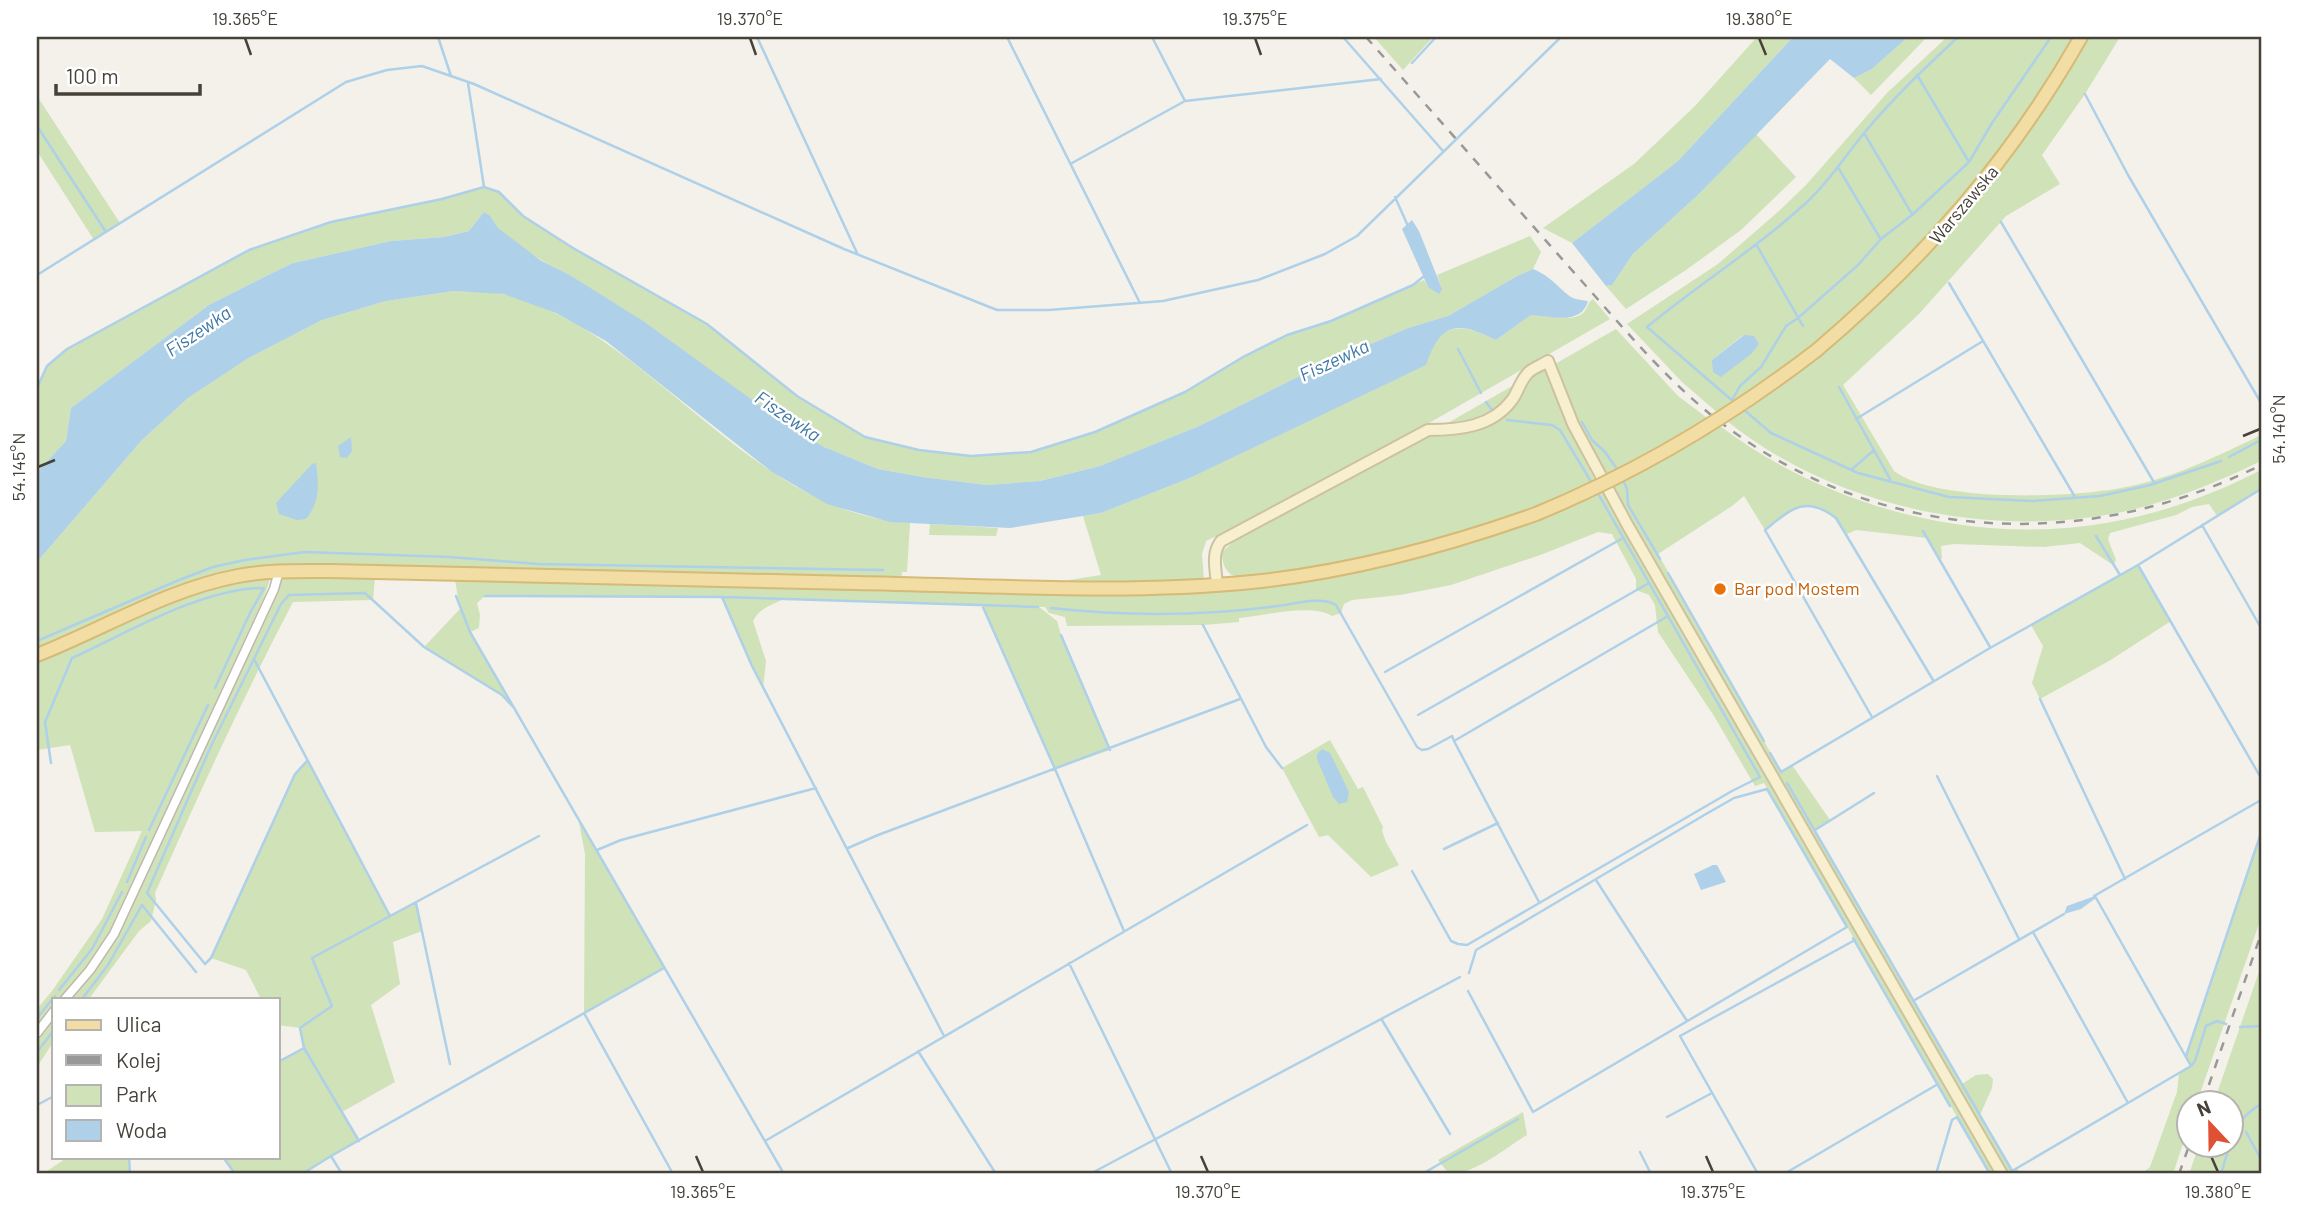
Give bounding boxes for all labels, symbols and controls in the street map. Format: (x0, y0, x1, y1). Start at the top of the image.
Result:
text: 19.365°E (212, 7, 278, 29)
text: 19.370°E (717, 7, 783, 29)
text: 19.375°E (1222, 7, 1288, 29)
text: 19.380°E (1725, 7, 1793, 29)
scale bar (56, 52, 200, 96)
text: 100 m (66, 63, 119, 88)
street label: Warszawska (1924, 161, 2002, 248)
water label: Fiszewka (161, 300, 235, 361)
water label: Fiszewka (1295, 333, 1372, 386)
water label: Fiszewka (751, 385, 825, 446)
text: 54.140°N (2267, 394, 2289, 464)
text: 54.145°N (7, 433, 29, 501)
place label: Bar pod Mostem (1734, 577, 1860, 599)
marker: Bar pod Mostem (1712, 581, 1728, 597)
legend (52, 998, 280, 1158)
text: Ulica (116, 1011, 161, 1036)
text: Kolej (116, 1047, 161, 1072)
text: Park (116, 1081, 157, 1106)
north arrow (2176, 1088, 2246, 1158)
text: N (2193, 1095, 2214, 1121)
text: Woda (116, 1117, 167, 1142)
text: 19.365°E (670, 1180, 736, 1202)
text: 19.370°E (1175, 1180, 1241, 1202)
text: 19.375°E (1680, 1180, 1746, 1202)
text: 19.380°E (2184, 1180, 2252, 1202)

